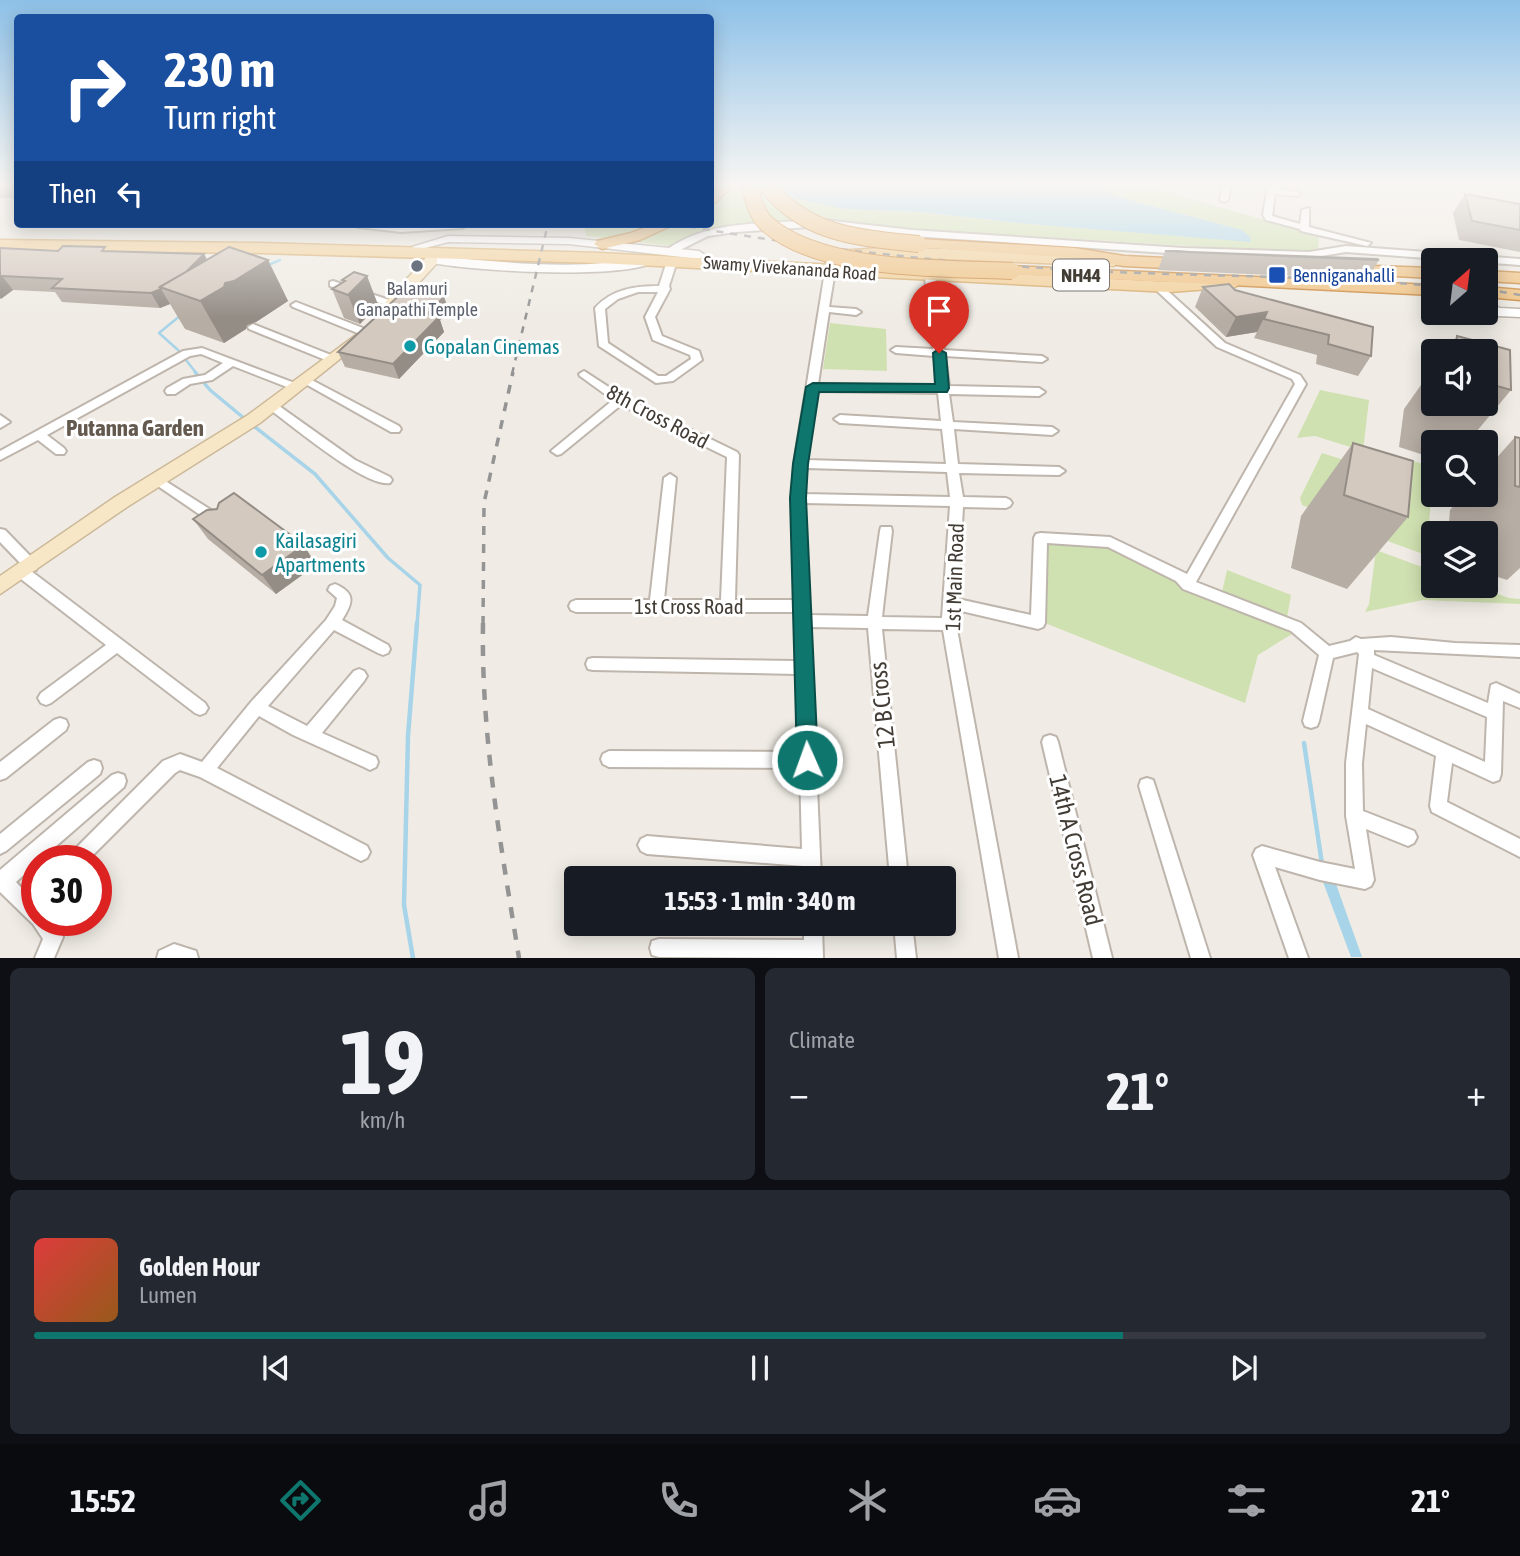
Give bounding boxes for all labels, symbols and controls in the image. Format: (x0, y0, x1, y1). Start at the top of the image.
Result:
text: 230 m (164, 41, 275, 97)
icon: right (49, 42, 140, 133)
text: Turn right (164, 99, 277, 136)
icon: left (111, 175, 149, 213)
text: Then (49, 179, 97, 209)
north arrow (1421, 248, 1498, 326)
map controls (1421, 248, 1498, 598)
street label: Swamy Vivekananda Road (703, 251, 877, 285)
marker: Balamuri Ganapathi Temple (409, 258, 425, 274)
road number: NH44 (1053, 260, 1109, 290)
marker: Benniganahalli (1267, 265, 1287, 285)
place label: Benniganahalli (1293, 265, 1395, 286)
place label: Balamuri Ganapathi Temple (356, 278, 478, 320)
pin (909, 281, 969, 353)
icon: arrive (920, 292, 958, 330)
place label: Gopalan Cinemas (424, 334, 559, 358)
marker: Gopalan Cinemas (402, 338, 418, 354)
button: sound (1421, 339, 1498, 416)
street label: 8th Cross Road (603, 379, 713, 453)
district label: Putanna Garden (66, 415, 204, 441)
button: search (1421, 430, 1498, 507)
button: layers (1421, 521, 1498, 598)
street label: 1st Main Road (940, 523, 968, 631)
place label: Kailasagiri Apartments (275, 528, 365, 576)
marker: Kailasagiri Apartments (253, 544, 269, 560)
street label: 1st Cross Road (634, 594, 744, 618)
street label: 12 B Cross (864, 661, 900, 749)
position arrow (770, 723, 844, 797)
street label: 14th A Cross Road (1044, 772, 1108, 928)
speed limit sign: 30 (21, 845, 112, 936)
text: 15:53 · 1 min · 340 m (665, 886, 855, 916)
text: 19 (340, 1009, 425, 1113)
text: Climate (789, 1027, 855, 1053)
text: 21° (1106, 1061, 1169, 1121)
text: − (789, 1071, 809, 1114)
text: + (1466, 1071, 1486, 1114)
text: km/h (360, 1107, 405, 1133)
text: Golden Hour (139, 1252, 259, 1282)
text: Lumen (139, 1282, 197, 1308)
icon: previous (257, 1349, 295, 1387)
icon: pause (741, 1349, 779, 1387)
icon: next (1225, 1349, 1263, 1387)
icon: directions (276, 1476, 325, 1525)
icon: music (465, 1476, 514, 1525)
icon: phone (654, 1476, 703, 1525)
icon: climate (843, 1476, 892, 1525)
icon: car (1033, 1476, 1082, 1525)
icon: filters (1222, 1476, 1271, 1525)
text: 15:52 (70, 1482, 136, 1519)
text: 21° (1411, 1482, 1450, 1519)

